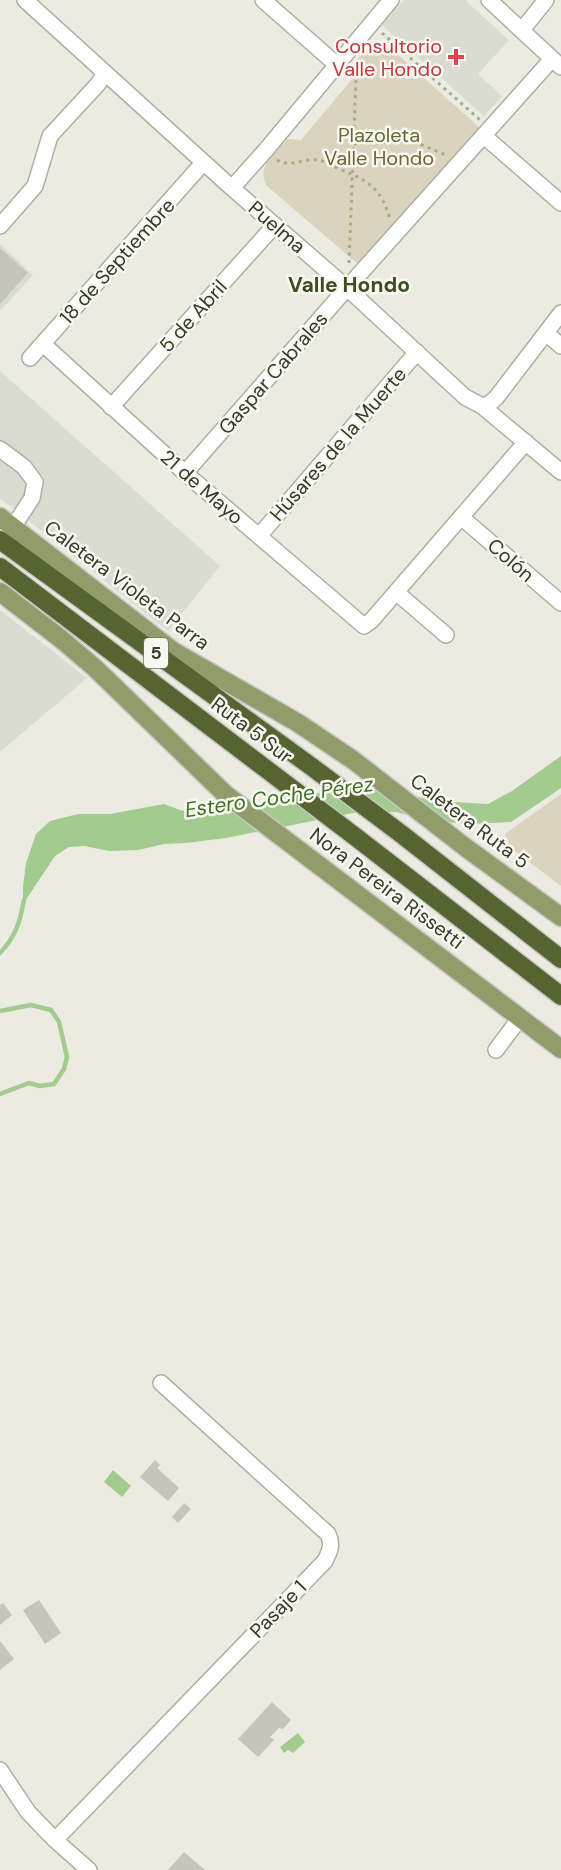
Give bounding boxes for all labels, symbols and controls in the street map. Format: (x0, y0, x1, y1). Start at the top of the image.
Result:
place label: Consultorio Valle Hondo (332, 33, 442, 82)
marker: Consultorio Valle Hondo (447, 48, 465, 66)
park label: Plazoleta Valle Hondo (324, 122, 434, 171)
street label: 18 de Septiembre (54, 193, 180, 329)
street label: Puelma (243, 195, 311, 259)
district label: Valle Hondo (288, 271, 410, 299)
street label: 5 de Abril (153, 274, 233, 358)
street label: Gaspar Cabrales (213, 306, 333, 440)
street label: Húsares de la Muerte (264, 362, 412, 526)
street label: 21 de Mayo (155, 444, 249, 530)
street label: Caletera Violeta Parra (39, 514, 215, 656)
street label: Colón (482, 532, 540, 588)
road number: 5 (144, 638, 168, 668)
street label: Ruta 5 Sur (206, 691, 298, 769)
street label: Caletera Ruta 5 (405, 768, 535, 874)
water label: Estero Coche Pérez (183, 770, 375, 824)
street label: Nora Pereira Rissetti (305, 821, 469, 955)
street label: Pasaje 1 (244, 1575, 312, 1643)

